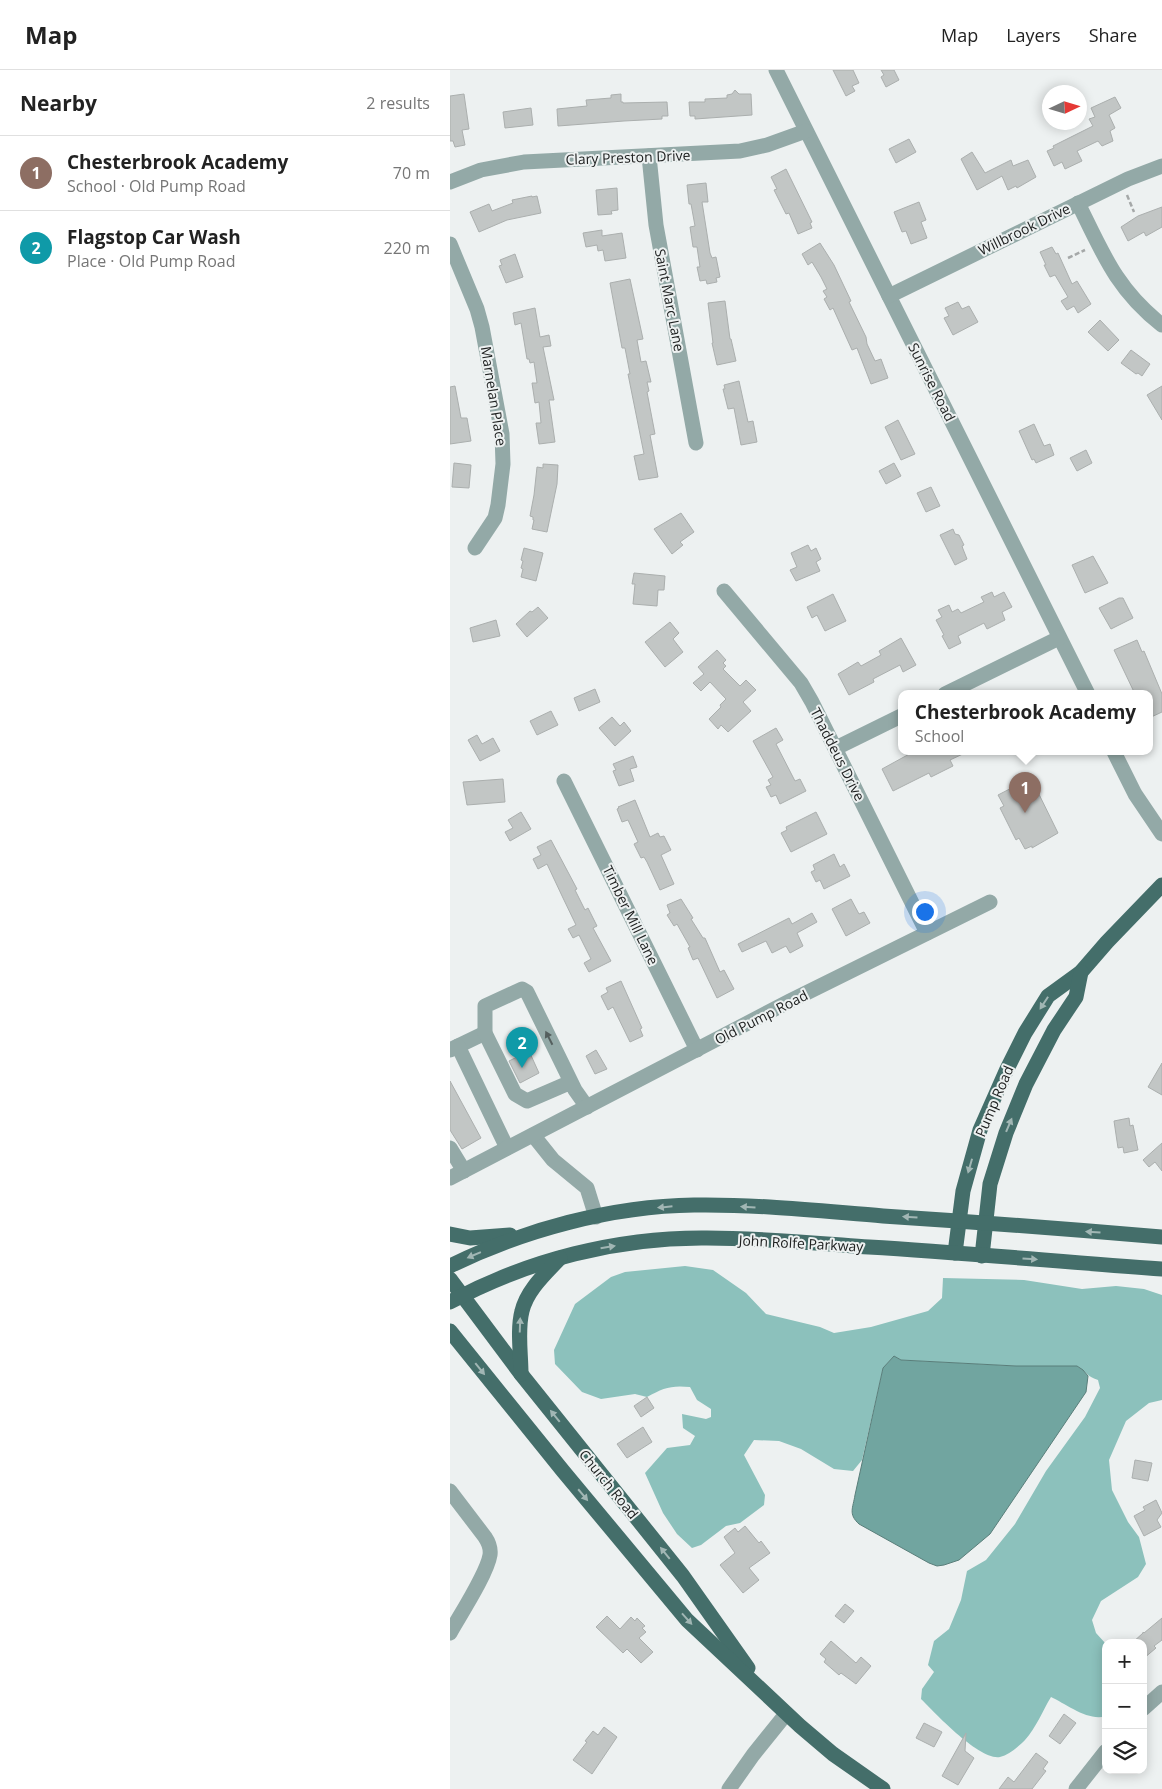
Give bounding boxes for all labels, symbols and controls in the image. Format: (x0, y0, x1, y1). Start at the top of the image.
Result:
text: Map (25, 18, 77, 51)
text: Map (941, 23, 978, 47)
text: Layers (1006, 23, 1061, 47)
text: Share (1089, 23, 1137, 47)
north arrow (1042, 85, 1087, 130)
text: Nearby (20, 89, 97, 117)
text: 2 results (366, 92, 430, 114)
street label: Clary Preston Drive (565, 145, 691, 169)
text: Chesterbrook Academy (67, 149, 288, 175)
text: 1 (31, 162, 41, 184)
text: 70 m (393, 162, 430, 184)
text: School · Old Pump Road (67, 175, 246, 197)
street label: Willbrook Drive (975, 198, 1073, 259)
text: Flagstop Car Wash (67, 224, 241, 250)
text: 2 (31, 237, 41, 259)
text: 220 m (384, 237, 430, 259)
street label: Saint Marc Lane (651, 247, 689, 353)
text: Place · Old Pump Road (67, 250, 236, 272)
street label: Sunrise Road (904, 340, 960, 424)
street label: Marnelan Place (477, 345, 511, 447)
popup (898, 690, 1153, 755)
text: Chesterbrook Academy (915, 699, 1136, 725)
street label: Thaddeus Drive (806, 704, 870, 804)
text: School (915, 725, 964, 747)
pin: 1 (1009, 772, 1041, 813)
street label: Timber Mill Lane (599, 862, 663, 968)
your location (912, 899, 938, 925)
street label: Old Pump Road (711, 985, 811, 1049)
one-way arrow (1039, 996, 1049, 1010)
pin: 2 (506, 1027, 538, 1068)
one-way arrow (545, 1031, 553, 1045)
street label: Pump Road (970, 1063, 1018, 1139)
one-way arrow (1005, 1117, 1013, 1132)
one-way arrow (965, 1159, 973, 1174)
one-way arrow (740, 1202, 756, 1210)
one-way arrow (656, 1203, 672, 1211)
one-way arrow (902, 1213, 918, 1221)
one-way arrow (1085, 1227, 1101, 1235)
street label: John Rolfe Parkway (736, 1230, 865, 1256)
one-way arrow (600, 1243, 616, 1251)
one-way arrow (466, 1251, 481, 1259)
one-way arrow (1023, 1255, 1039, 1263)
one-way arrow (517, 1317, 525, 1333)
one-way arrow (475, 1362, 486, 1375)
one-way arrow (550, 1409, 560, 1423)
street label: Church Road (575, 1445, 643, 1523)
one-way arrow (577, 1488, 588, 1501)
one-way arrow (659, 1547, 670, 1560)
one-way arrow (681, 1613, 693, 1625)
map controls (1102, 1639, 1147, 1774)
button: + (1102, 1639, 1147, 1684)
button: − (1102, 1684, 1147, 1729)
button: layers (1102, 1729, 1147, 1774)

